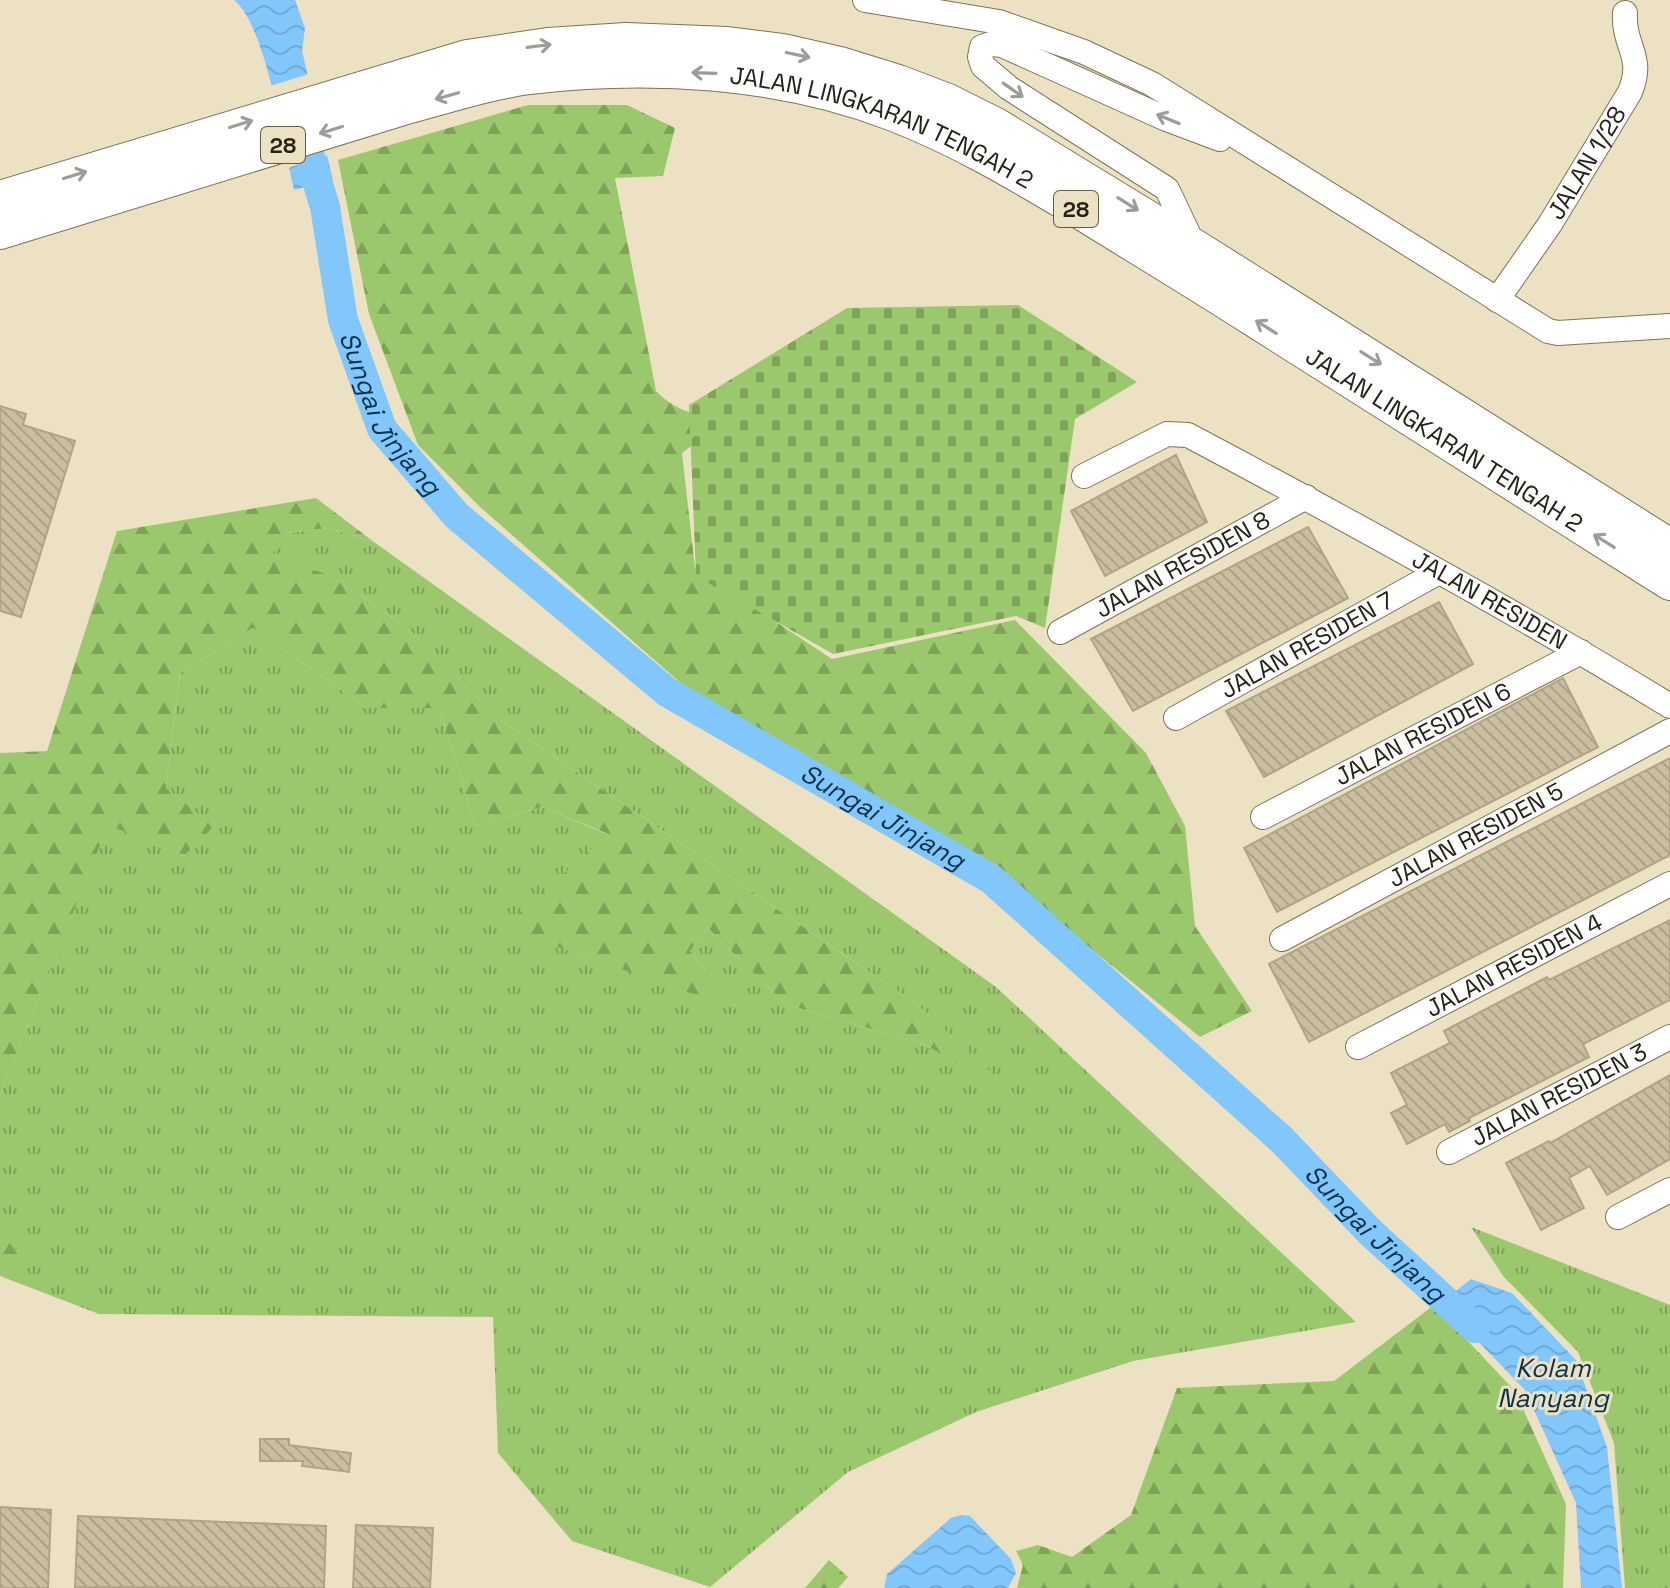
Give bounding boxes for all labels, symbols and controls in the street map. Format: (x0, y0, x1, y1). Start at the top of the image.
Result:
one-way arrow (525, 38, 552, 53)
one-way arrow (785, 48, 810, 63)
street label: JALAN LINGKARAN TENGAH 2 (728, 59, 1039, 195)
one-way arrow (691, 66, 718, 81)
one-way arrow (1002, 82, 1024, 98)
one-way arrow (434, 89, 460, 104)
street label: JALAN 1/28 (1540, 100, 1633, 225)
one-way arrow (1156, 111, 1181, 125)
one-way arrow (228, 116, 253, 131)
one-way arrow (319, 123, 345, 138)
road number: 28 (261, 127, 305, 163)
one-way arrow (61, 167, 87, 182)
road number: 28 (1054, 191, 1098, 227)
one-way arrow (1116, 196, 1138, 213)
one-way arrow (1255, 319, 1278, 335)
water label: Sungai Jinjang (332, 327, 449, 503)
street label: JALAN LINGKARAN TENGAH 2 (1300, 340, 1589, 539)
one-way arrow (1360, 349, 1382, 366)
street label: JALAN RESIDEN 8 (1090, 504, 1275, 625)
one-way arrow (1593, 533, 1616, 549)
street label: JALAN RESIDEN (1407, 543, 1573, 656)
street label: JALAN RESIDEN 7 (1215, 584, 1399, 705)
street label: JALAN RESIDEN 6 (1329, 675, 1516, 792)
water label: Sungai Jinjang (794, 756, 972, 878)
street label: JALAN RESIDEN 5 (1383, 775, 1569, 894)
street label: JALAN RESIDEN 4 (1420, 906, 1607, 1024)
street label: JALAN RESIDEN 3 (1465, 1036, 1652, 1153)
water label: Sungai Jinjang (1297, 1157, 1454, 1311)
water label: Kolam Nanyang (1497, 1351, 1610, 1415)

